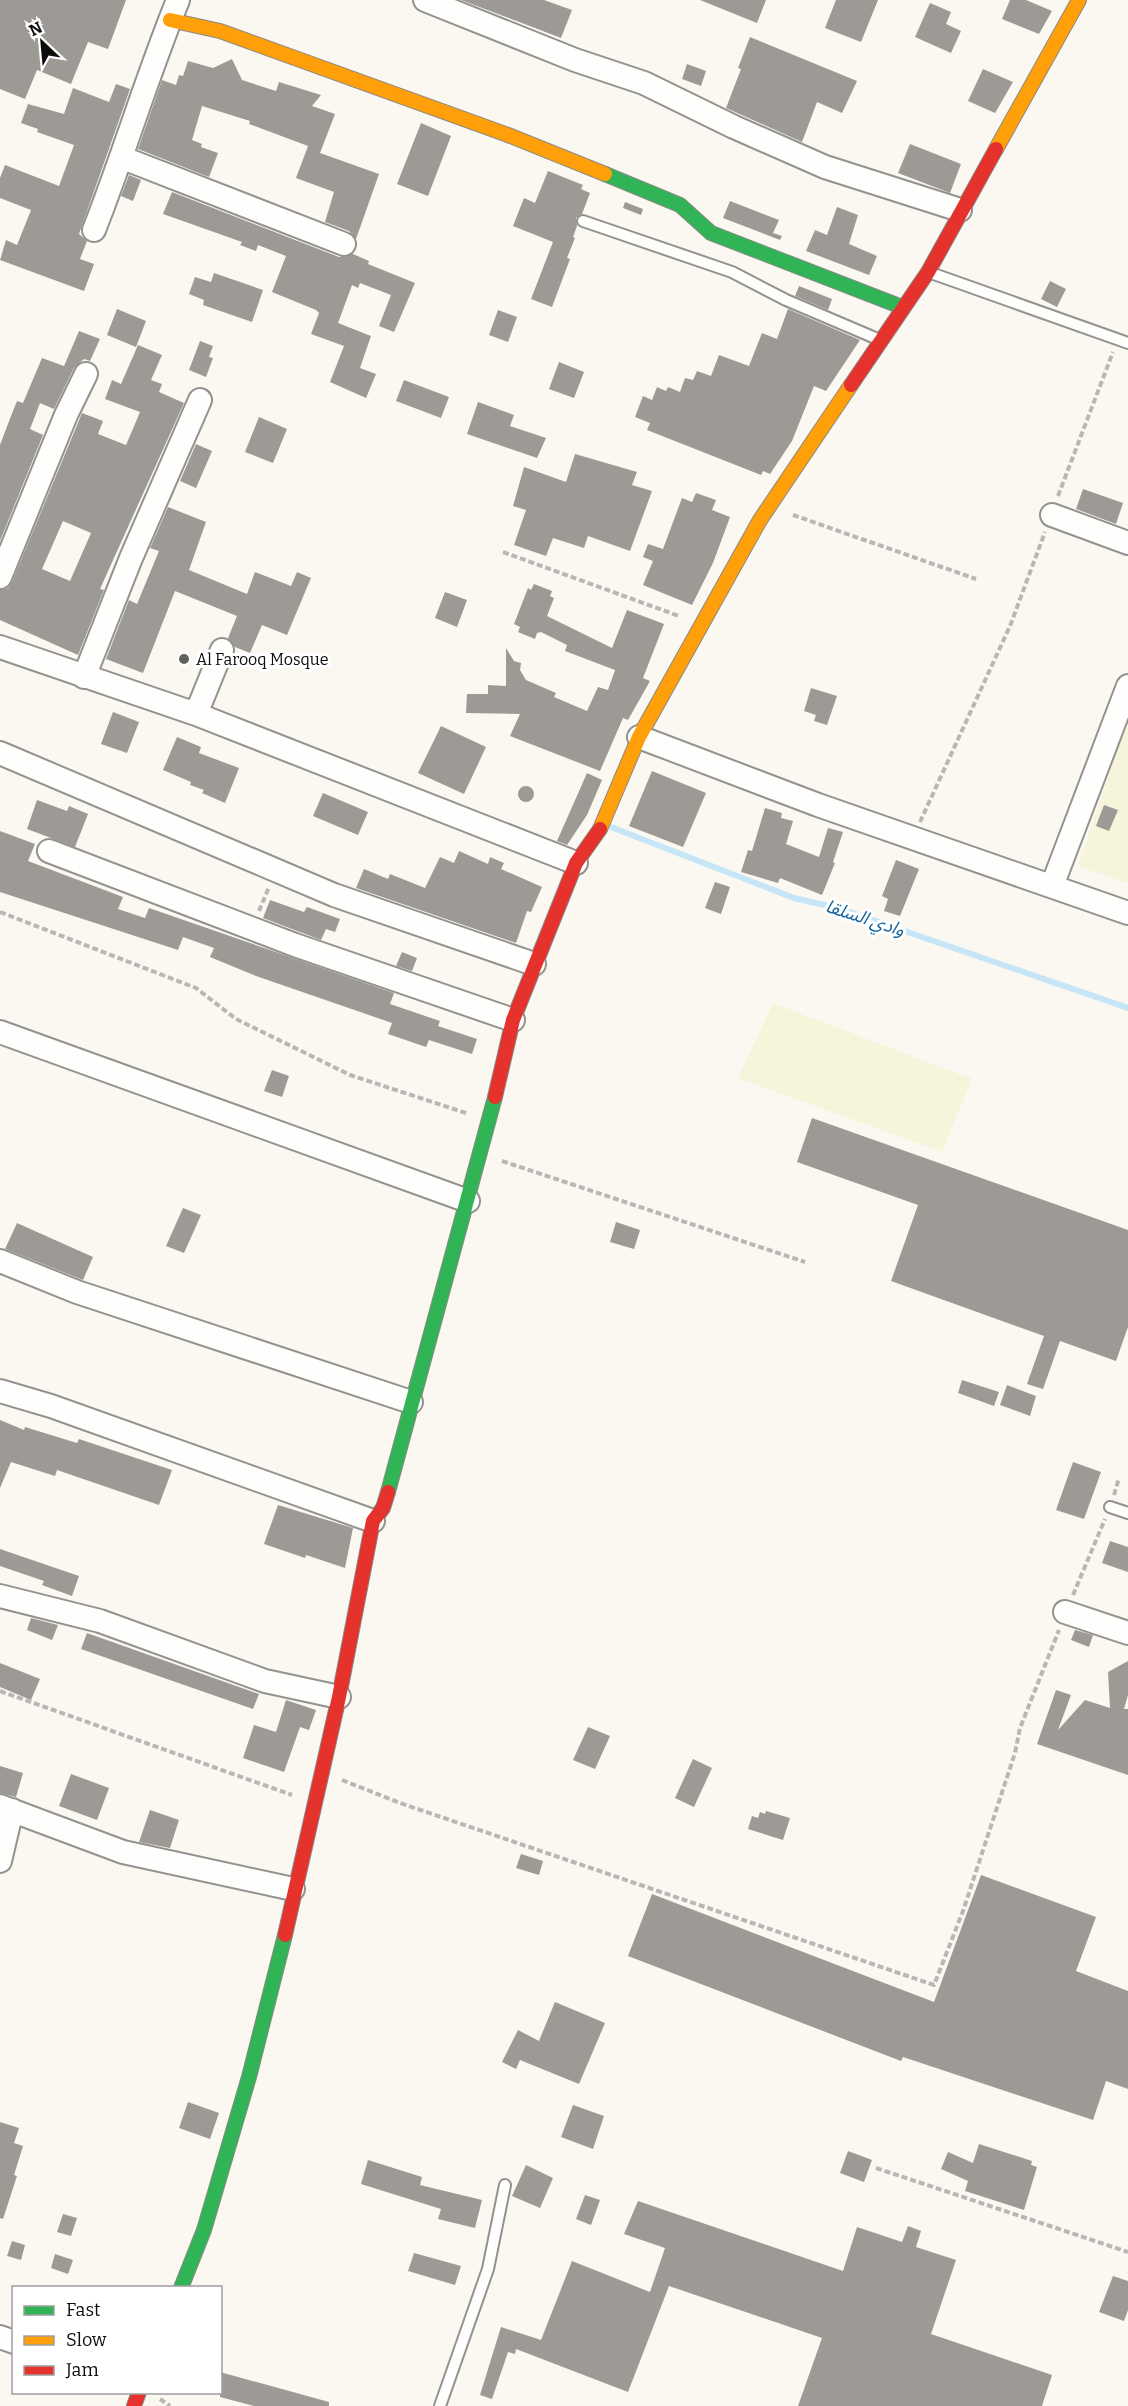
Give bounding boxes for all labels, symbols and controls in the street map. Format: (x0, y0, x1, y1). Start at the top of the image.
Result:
north arrow (12, 12, 72, 72)
text: N (26, 18, 45, 40)
place label: Al Farooq Mosque (196, 650, 329, 669)
marker: Al Farooq Mosque (177, 652, 191, 666)
water label: وادي السلقا (822, 895, 907, 944)
legend (12, 2286, 222, 2394)
text: Fast (66, 2299, 101, 2321)
text: Slow (66, 2329, 107, 2351)
text: Jam (65, 2359, 99, 2381)

